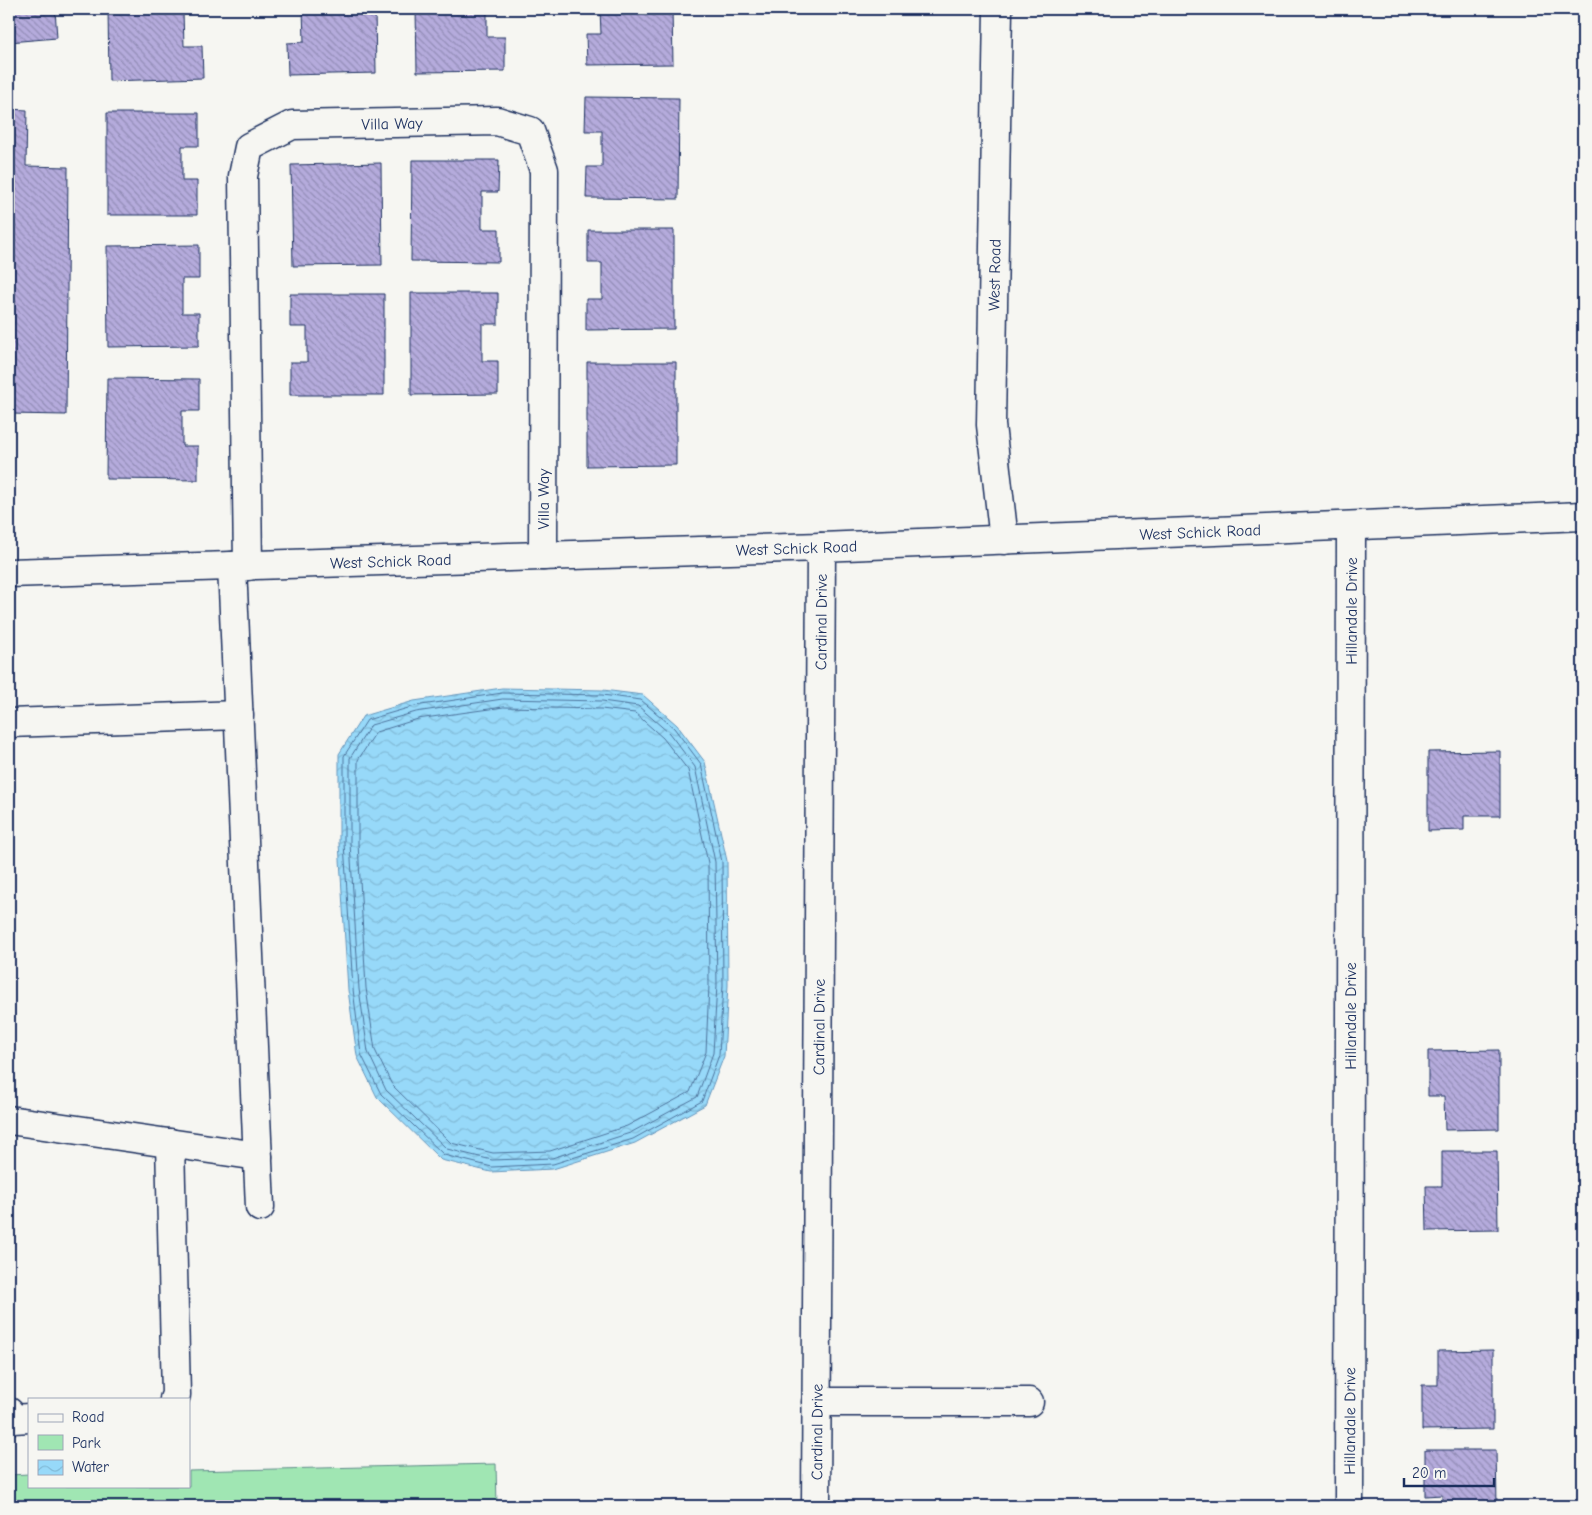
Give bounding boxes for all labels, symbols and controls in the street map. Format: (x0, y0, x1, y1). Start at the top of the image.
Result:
street label: Villa Way (361, 114, 424, 134)
street label: West Road (985, 239, 1005, 311)
street label: Villa Way (535, 468, 553, 530)
street label: West Schick Road (1139, 521, 1261, 544)
street label: West Schick Road (736, 538, 858, 560)
street label: West Schick Road (330, 551, 452, 573)
street label: Hillandale Drive (1343, 557, 1361, 665)
street label: Cardinal Drive (812, 574, 831, 670)
street label: Hillandale Drive (1342, 962, 1360, 1070)
street label: Cardinal Drive (810, 979, 829, 1075)
street label: Hillandale Drive (1341, 1367, 1359, 1475)
street label: Cardinal Drive (808, 1384, 827, 1480)
legend (28, 1398, 190, 1488)
text: Road (72, 1408, 104, 1426)
text: Park (72, 1434, 101, 1452)
scale bar (1404, 1455, 1494, 1487)
text: Water (72, 1458, 109, 1476)
text: 20 m (1412, 1464, 1446, 1482)

